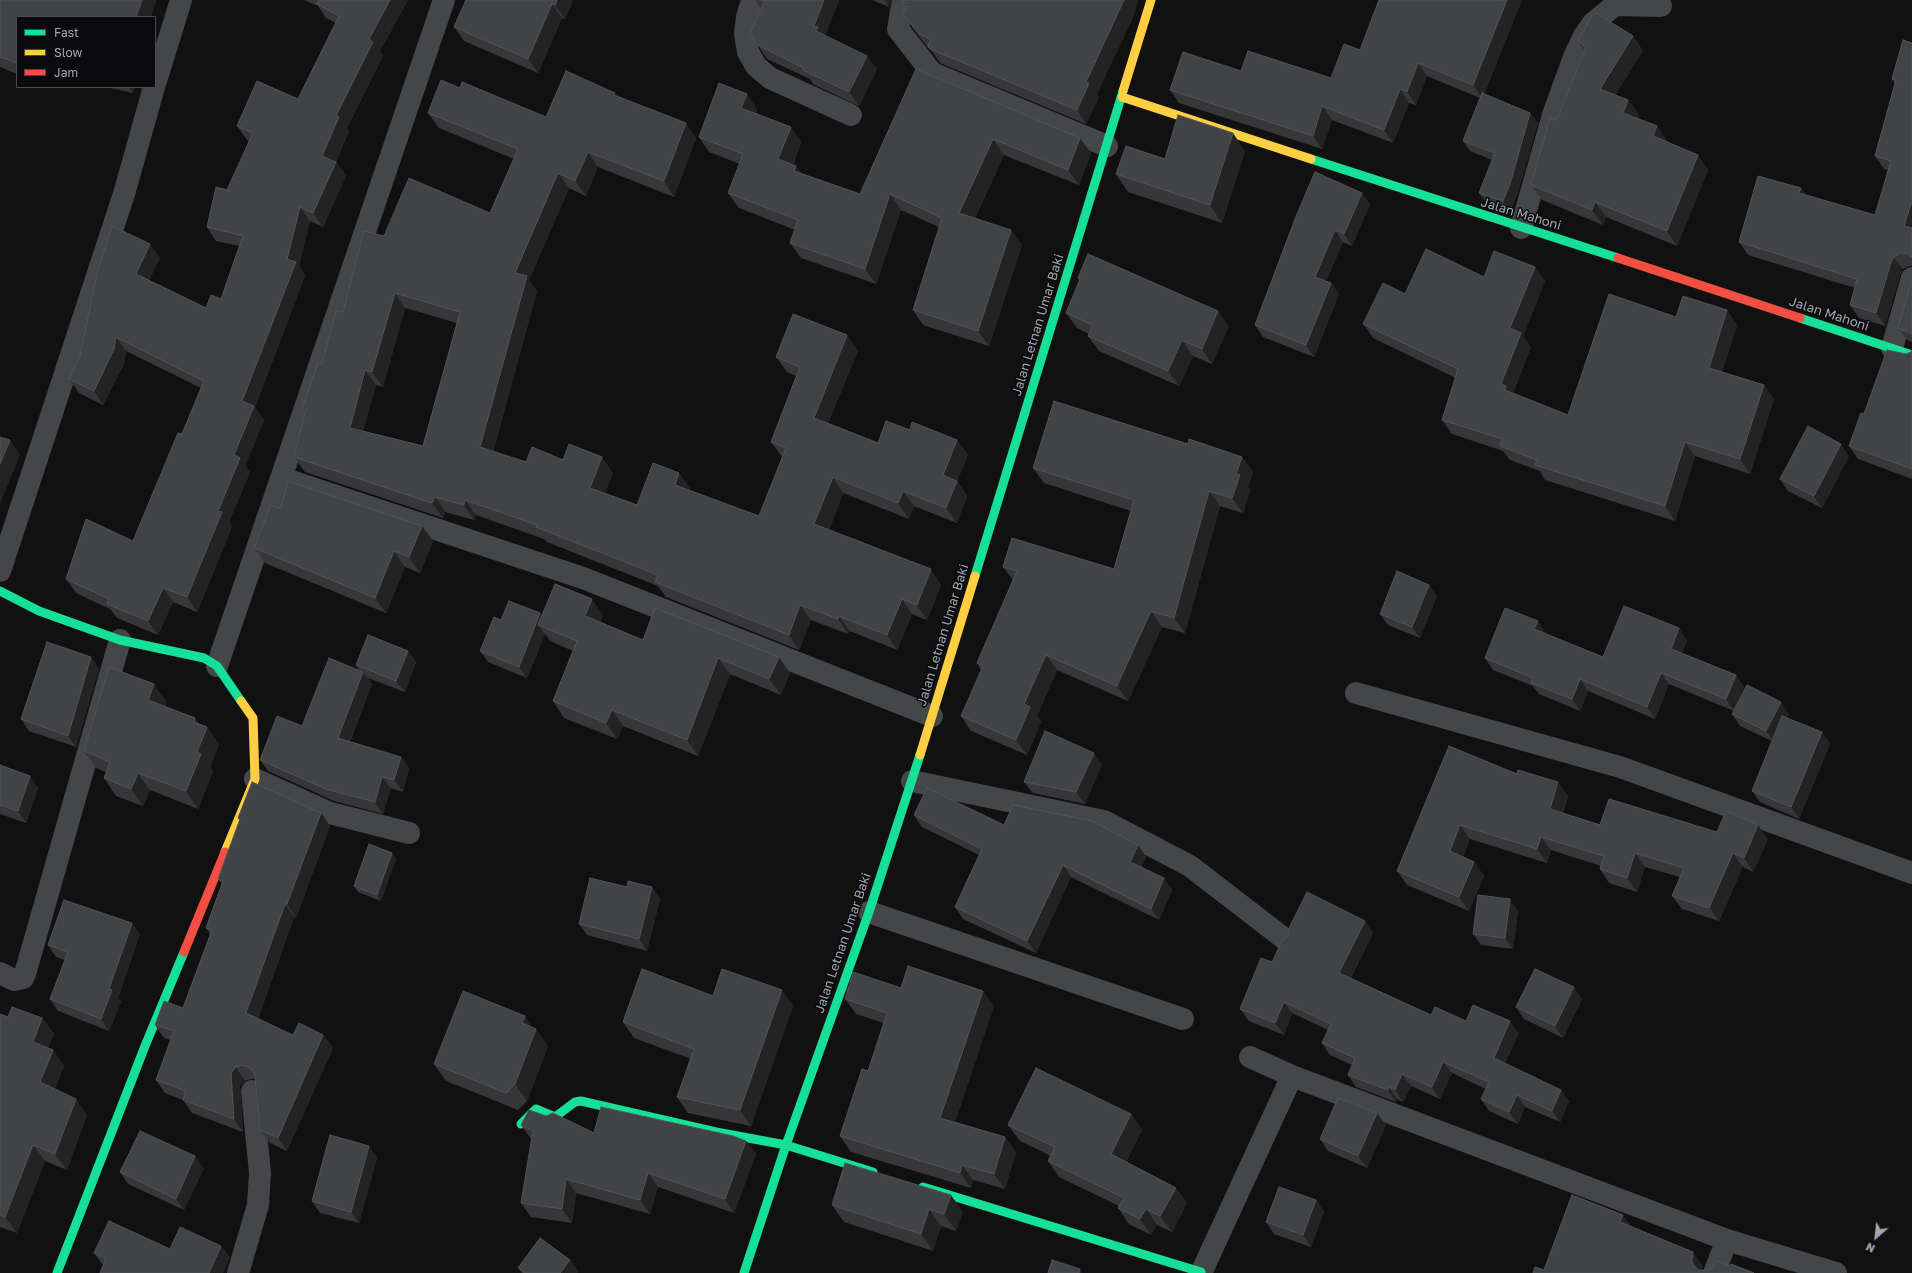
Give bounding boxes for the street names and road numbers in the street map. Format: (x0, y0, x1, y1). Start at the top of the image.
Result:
street label: Jalan Mahoni (1479, 194, 1563, 234)
street label: Jalan Letnan Umar Baki (1009, 252, 1067, 398)
street label: Jalan Mahoni (1787, 294, 1871, 334)
street label: Jalan Letnan Umar Baki (914, 562, 972, 708)
street label: Jalan Letnan Umar Baki (812, 871, 874, 1015)

